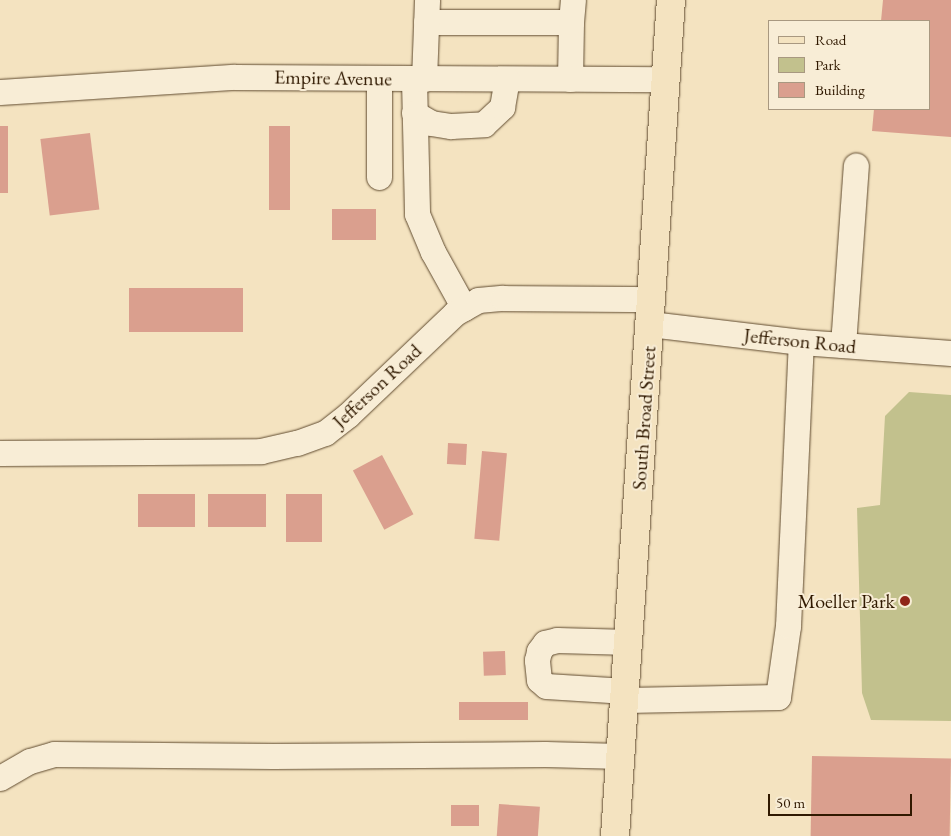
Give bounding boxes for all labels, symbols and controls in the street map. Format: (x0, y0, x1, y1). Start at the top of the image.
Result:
legend (768, 20, 931, 110)
text: Road (815, 30, 846, 49)
text: Park (815, 55, 841, 74)
street label: Empire Avenue (274, 65, 392, 91)
text: Building (815, 80, 865, 99)
street label: Jefferson Road (743, 323, 857, 359)
street label: Jefferson Road (328, 339, 426, 433)
street label: South Broad Street (627, 345, 661, 491)
place label: Moeller Park (798, 589, 895, 613)
marker: Moeller Park (899, 595, 911, 607)
scale bar (771, 784, 915, 816)
text: 50 m (776, 793, 805, 812)

